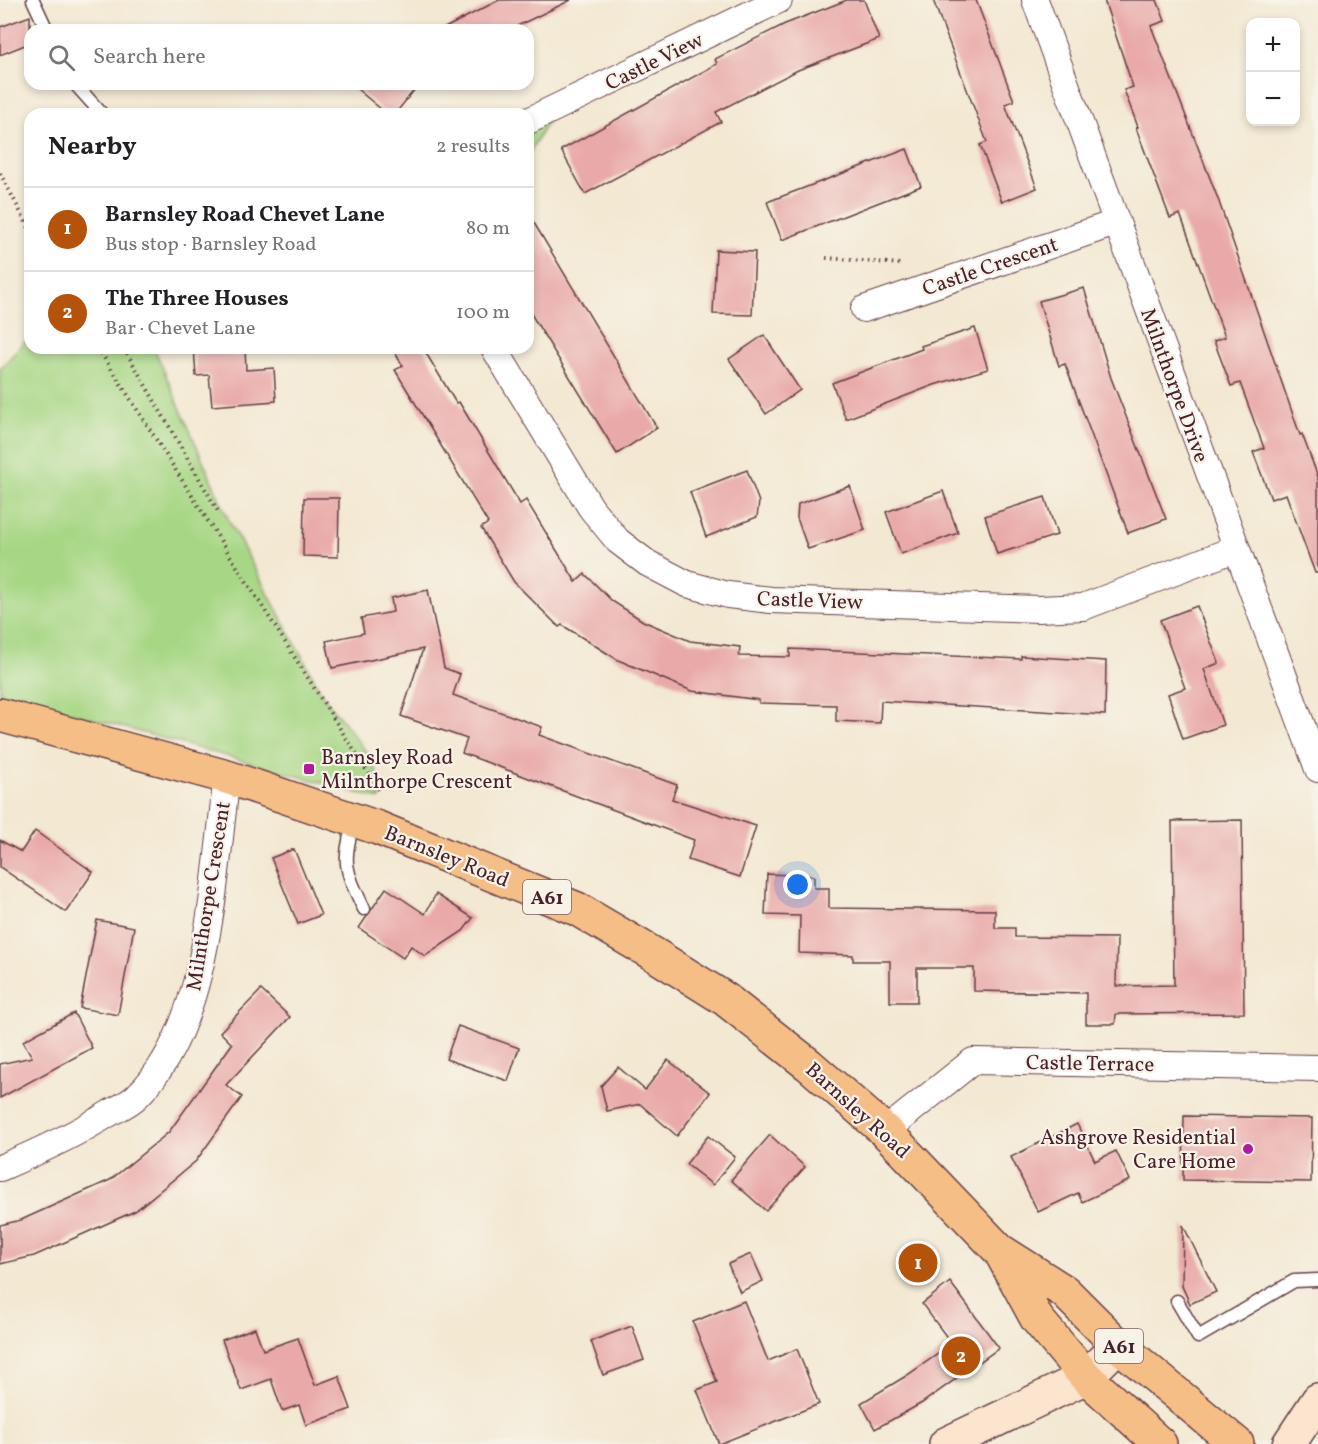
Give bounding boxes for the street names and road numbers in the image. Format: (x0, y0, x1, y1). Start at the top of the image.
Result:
street label: Castle View (601, 26, 709, 99)
street label: Castle Crescent (919, 231, 1062, 304)
street label: Milnthorpe Drive (1132, 304, 1215, 467)
street label: Castle View (756, 585, 863, 618)
street label: Milnthorpe Crescent (180, 799, 239, 993)
street label: Barnsley Road (380, 819, 513, 896)
road number: A61 (523, 880, 571, 914)
street label: Castle Terrace (1025, 1049, 1155, 1080)
street label: Barnsley Road (798, 1056, 916, 1166)
road number: A61 (1095, 1329, 1143, 1363)

